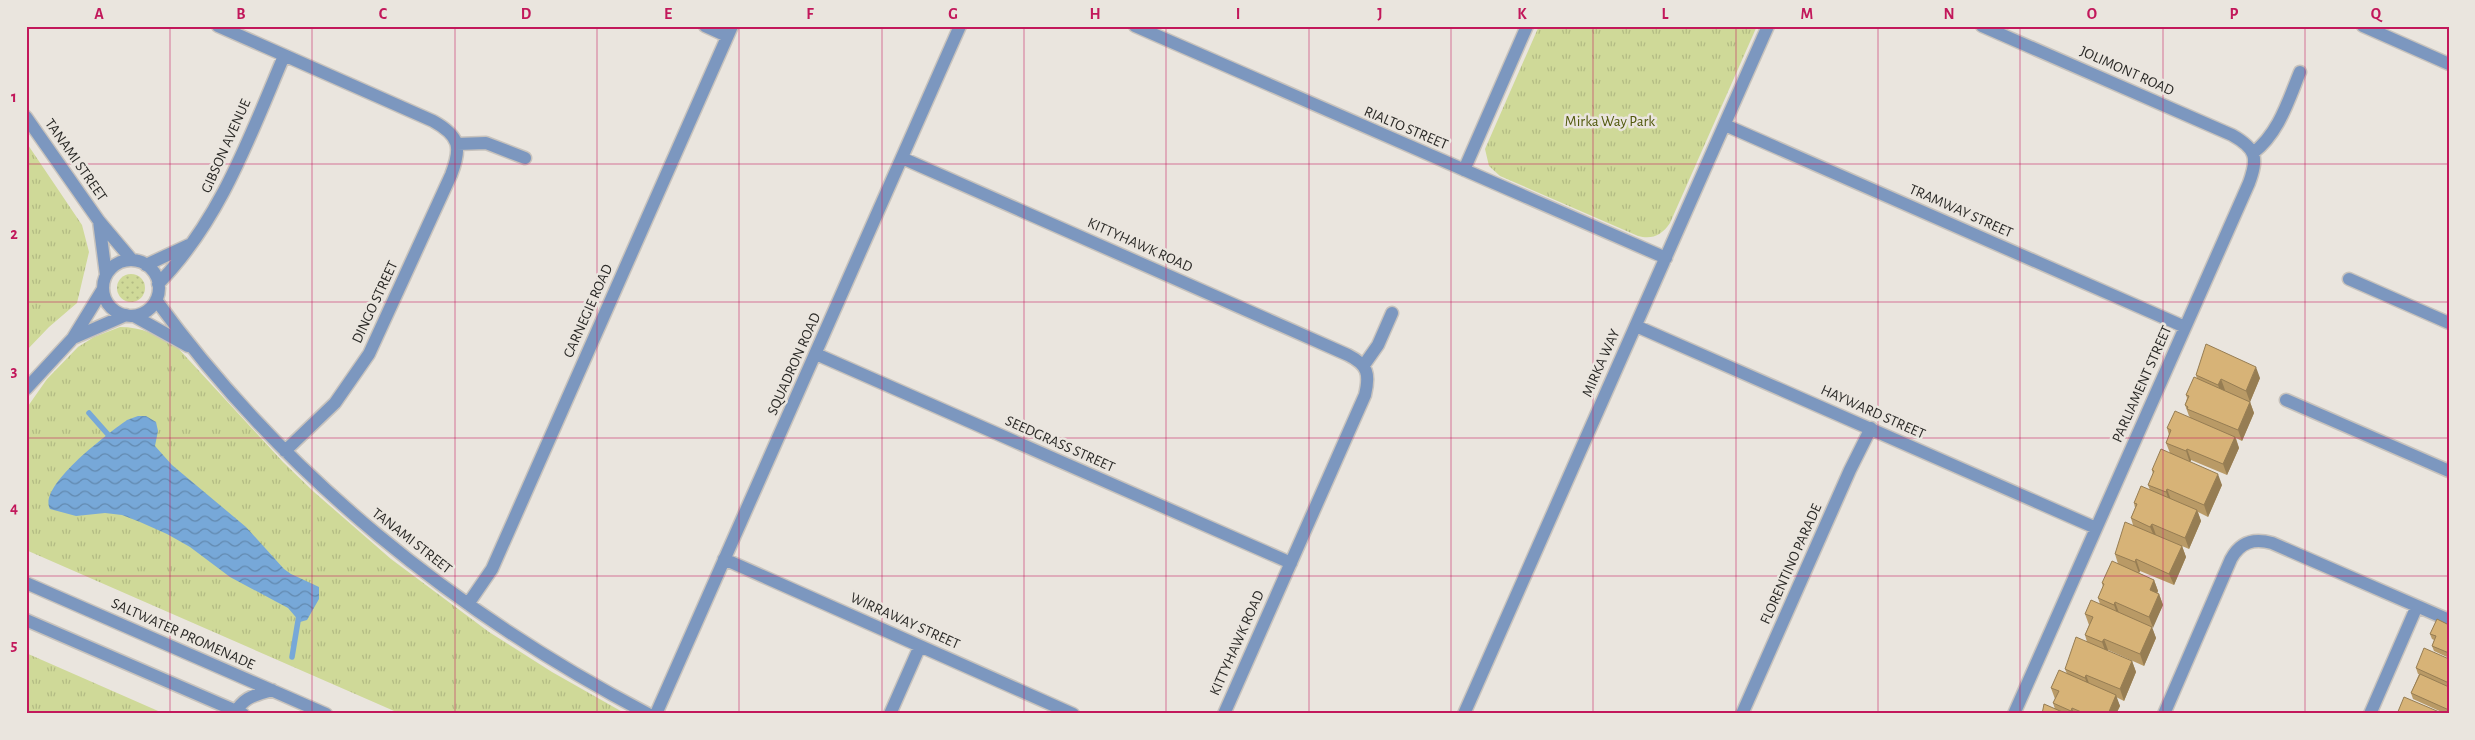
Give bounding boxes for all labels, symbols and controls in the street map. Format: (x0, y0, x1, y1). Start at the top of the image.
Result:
text: A (94, 6, 104, 22)
text: B (236, 6, 246, 22)
text: C (379, 6, 388, 22)
text: D (521, 6, 532, 22)
text: E (664, 6, 672, 22)
text: F (806, 6, 814, 22)
text: G (948, 6, 958, 22)
text: H (1089, 6, 1101, 22)
text: I (1236, 6, 1240, 22)
text: J (1377, 6, 1383, 22)
text: K (1517, 6, 1527, 22)
text: L (1662, 6, 1669, 22)
text: M (1801, 6, 1813, 22)
text: N (1943, 6, 1955, 22)
text: O (2087, 6, 2097, 22)
text: P (2230, 6, 2239, 22)
text: Q (2371, 6, 2383, 23)
street label: JOLIMONT ROAD (2078, 44, 2177, 99)
text: 1 (11, 89, 17, 105)
street label: GIBSON AVENUE (199, 97, 253, 195)
street label: RIALTO STREET (1362, 104, 1451, 153)
park label: Mirka Way Park (1565, 114, 1655, 129)
street label: TANAMI STREET (42, 116, 110, 204)
street label: TRAMWAY STREET (1907, 181, 2016, 241)
street label: KITTYHAWK ROAD (1085, 215, 1195, 275)
text: 2 (10, 226, 18, 242)
street label: DINGO STREET (349, 258, 401, 346)
street label: CARNEGIE ROAD (561, 262, 615, 360)
street label: SQUADRON ROAD (765, 310, 823, 417)
street label: PARLIAMENT STREET (2109, 323, 2175, 445)
street label: MIRKA WAY (1579, 327, 1623, 399)
text: 3 (11, 363, 18, 379)
street label: HAYWARD STREET (1818, 382, 1928, 442)
street label: SEEDGRASS STREET (1003, 413, 1118, 475)
text: 4 (10, 500, 18, 516)
street label: FLORENTINO PARADE (1758, 501, 1824, 627)
street label: TANAMI STREET (369, 505, 455, 577)
street label: KITTYHAWK ROAD (1207, 588, 1267, 698)
street label: WIRRAWAY STREET (848, 590, 963, 652)
street label: SALTWATER PROMENADE (109, 596, 257, 672)
text: 5 (11, 637, 18, 653)

